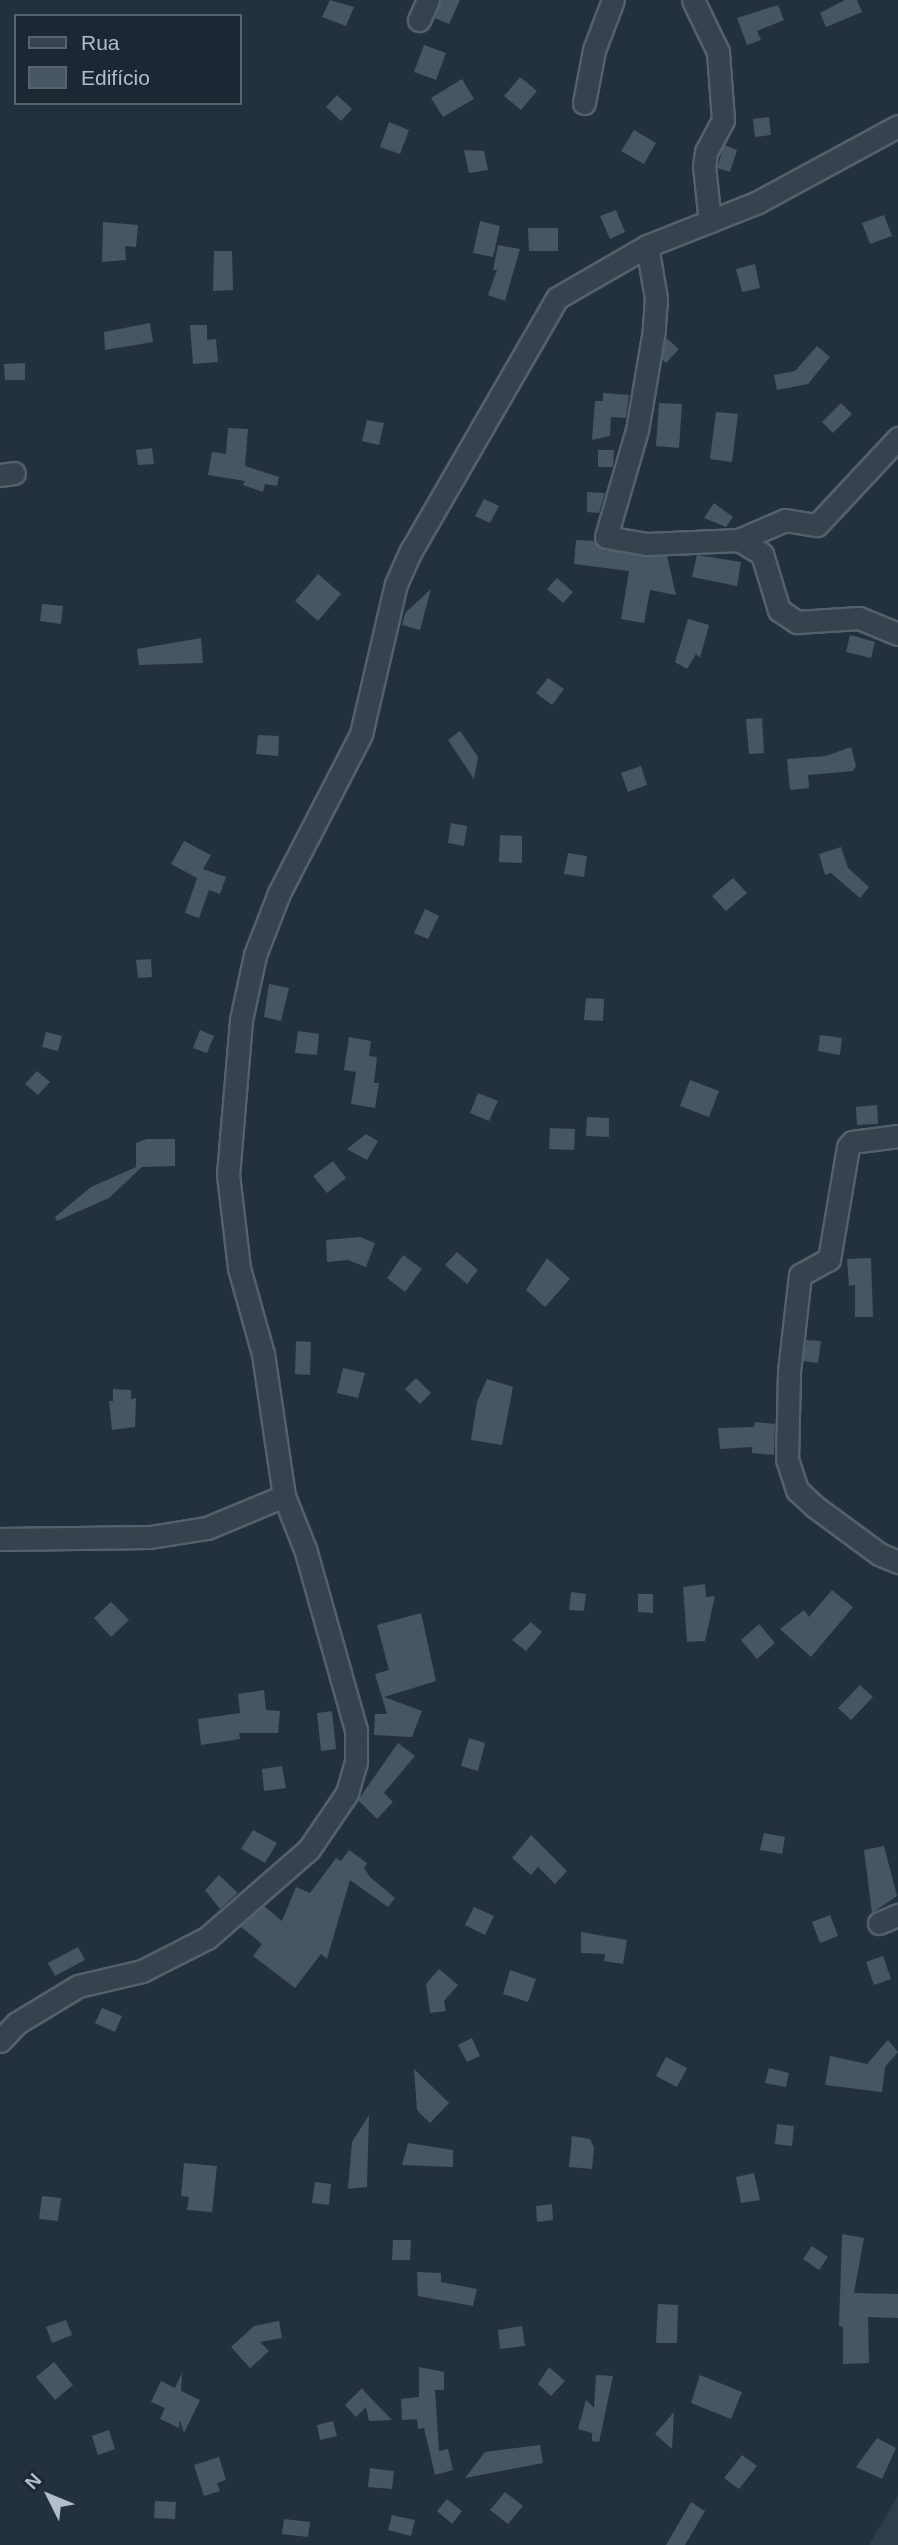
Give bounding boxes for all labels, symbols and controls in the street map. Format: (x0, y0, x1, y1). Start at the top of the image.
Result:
legend (14, 14, 242, 105)
text: Rua (81, 31, 120, 54)
text: Edifício (81, 66, 150, 89)
north arrow (14, 2461, 84, 2531)
text: N (21, 2469, 46, 2494)

